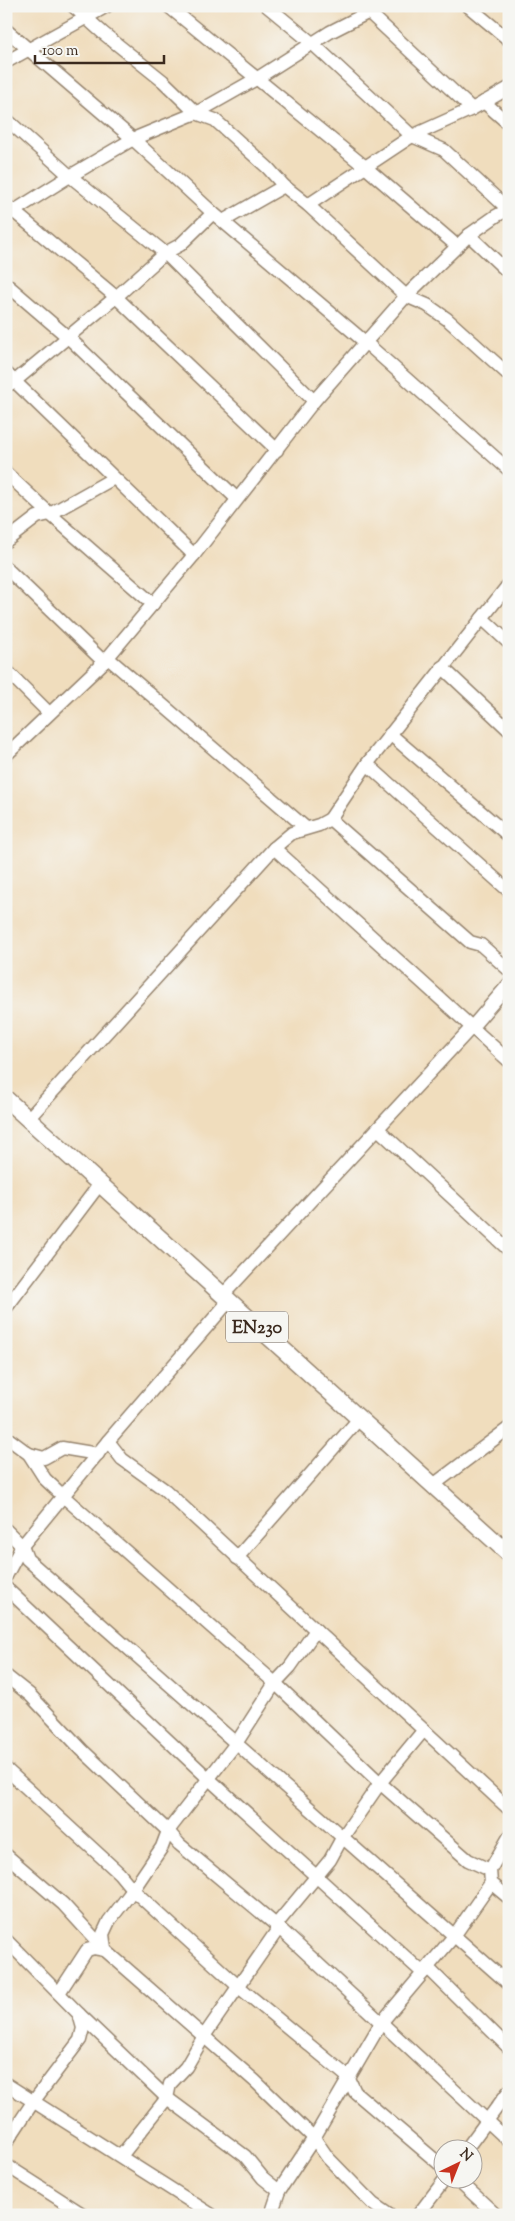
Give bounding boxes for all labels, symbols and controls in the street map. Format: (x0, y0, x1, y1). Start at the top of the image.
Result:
scale bar (35, 32, 164, 64)
text: 100 m (42, 41, 79, 62)
road number: EN230 (226, 1311, 288, 1342)
north arrow (432, 2138, 482, 2188)
text: N (455, 2145, 476, 2167)

